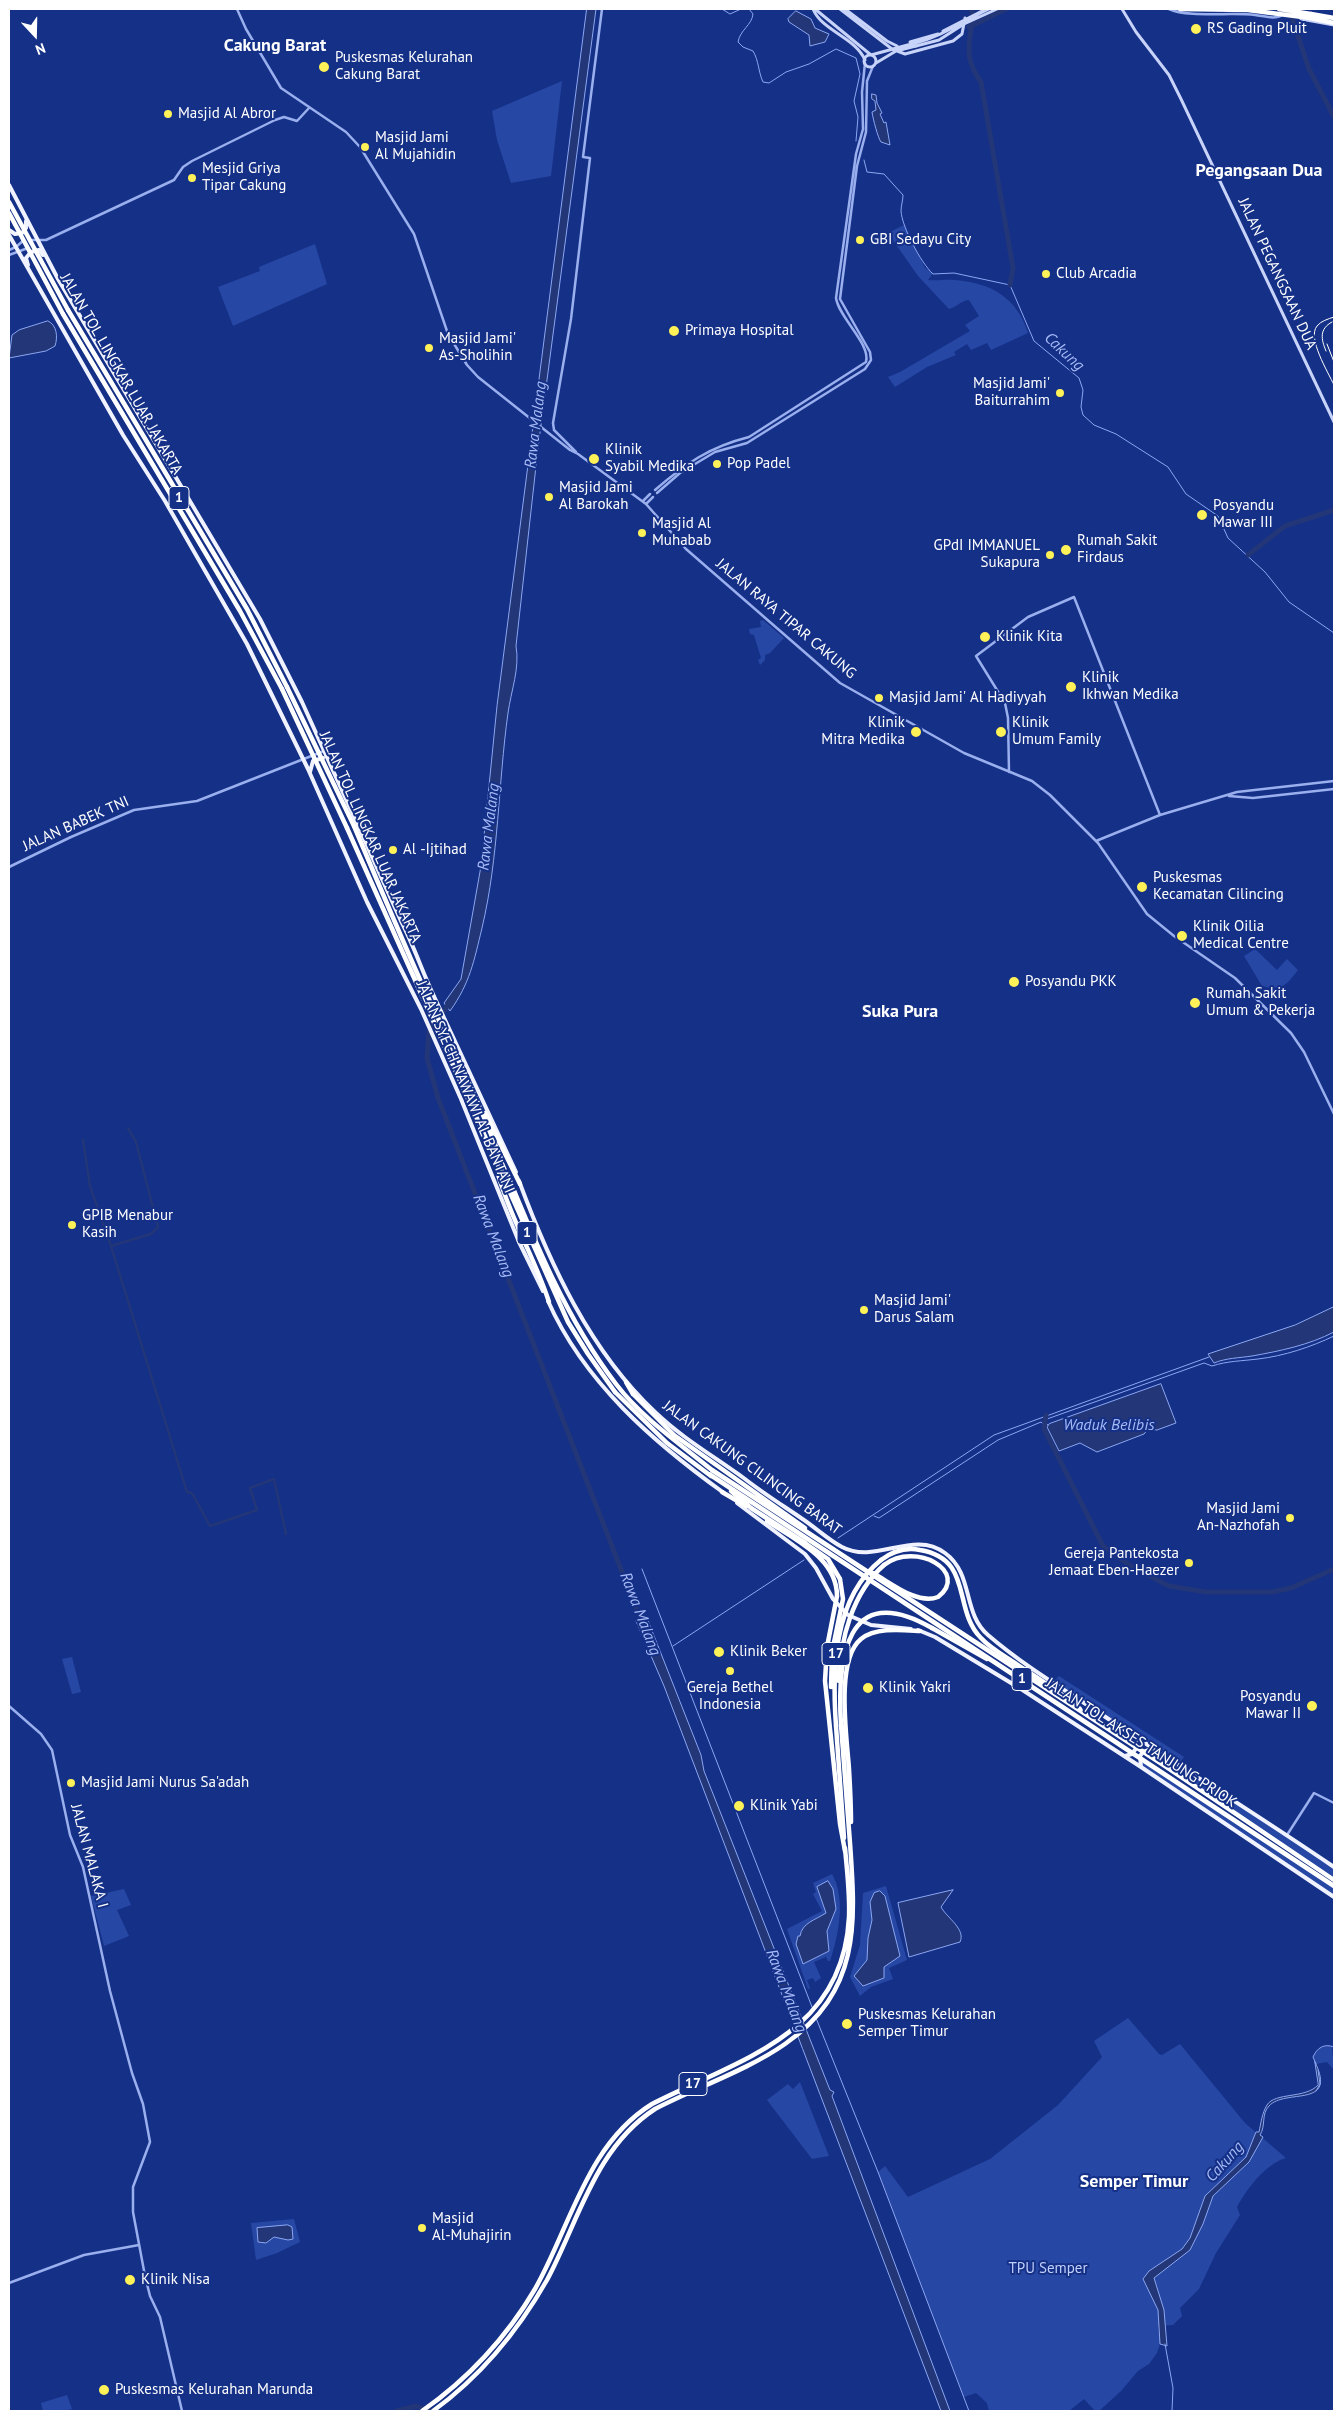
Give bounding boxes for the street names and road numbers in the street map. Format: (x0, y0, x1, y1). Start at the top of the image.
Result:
street label: JALAN PEGANGSAAN DUA (1234, 195, 1320, 353)
street label: JALAN TOL LINGKAR LUAR JAKARTA (56, 270, 186, 478)
road number: 1 (169, 486, 189, 509)
street label: JALAN RAYA TIPAR CAKUNG (712, 555, 860, 683)
street label: JALAN TOL LINGKAR LUAR JAKARTA (315, 729, 425, 945)
street label: JALAN BABEK TNI (20, 793, 132, 855)
street label: JALAN SYECH NAWAWI AL BANTANI (412, 978, 518, 1196)
road number: 1 (517, 1222, 537, 1244)
street label: JALAN CAKUNG CILINCING BARAT (659, 1397, 845, 1539)
road number: 17 (822, 1642, 850, 1666)
road number: 1 (1012, 1668, 1032, 1690)
street label: JALAN TOL AKSES TANJUNG PRIOK (1042, 1674, 1240, 1812)
street label: JALAN MALAKA I (66, 1802, 112, 1910)
road number: 17 (679, 2072, 707, 2096)

